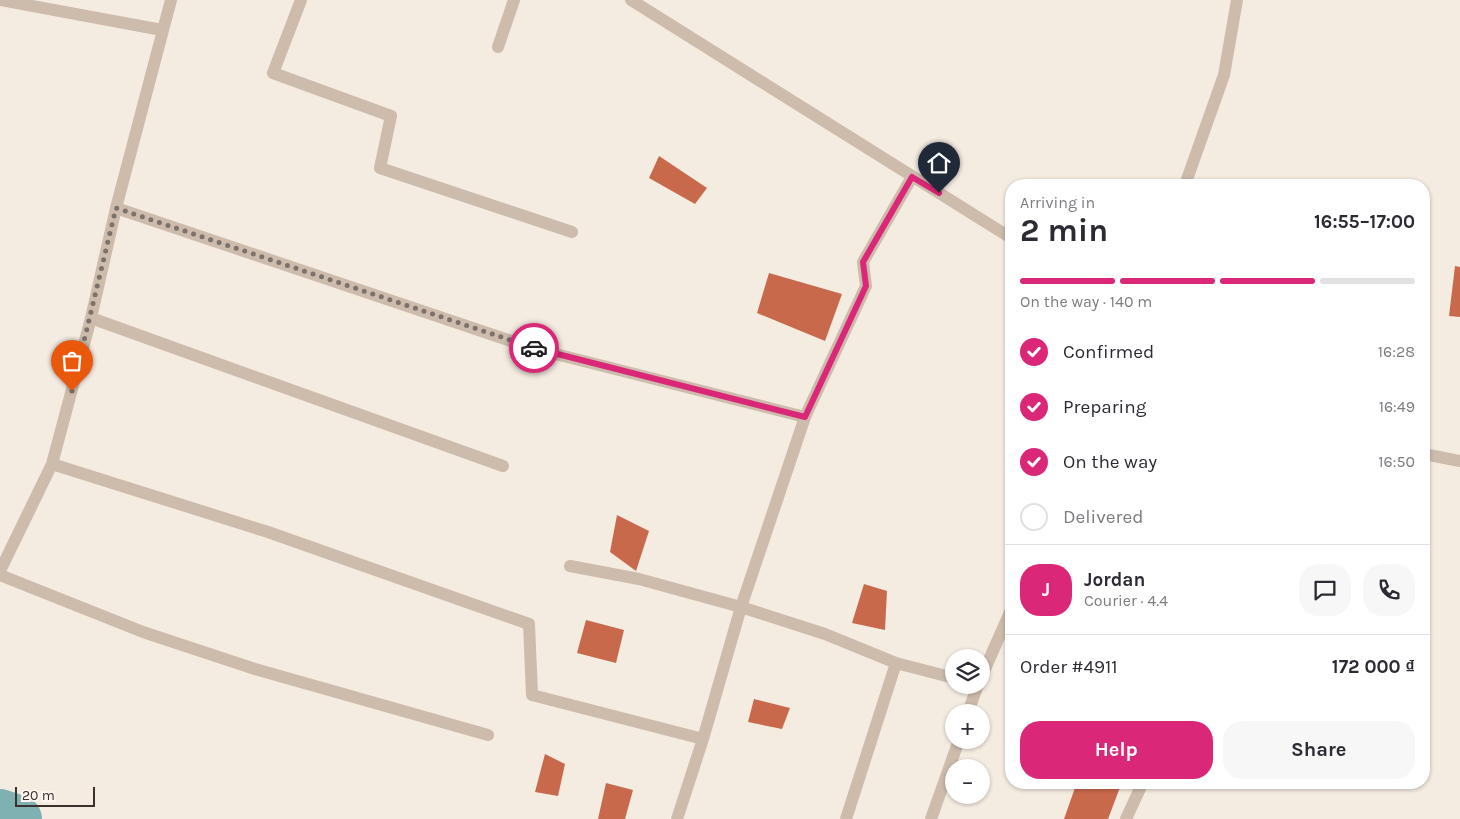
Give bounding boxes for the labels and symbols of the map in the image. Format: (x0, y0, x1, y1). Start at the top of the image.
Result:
pin (918, 142, 960, 193)
courier (509, 323, 559, 373)
pin (51, 340, 93, 391)
scale bar (15, 784, 95, 807)

